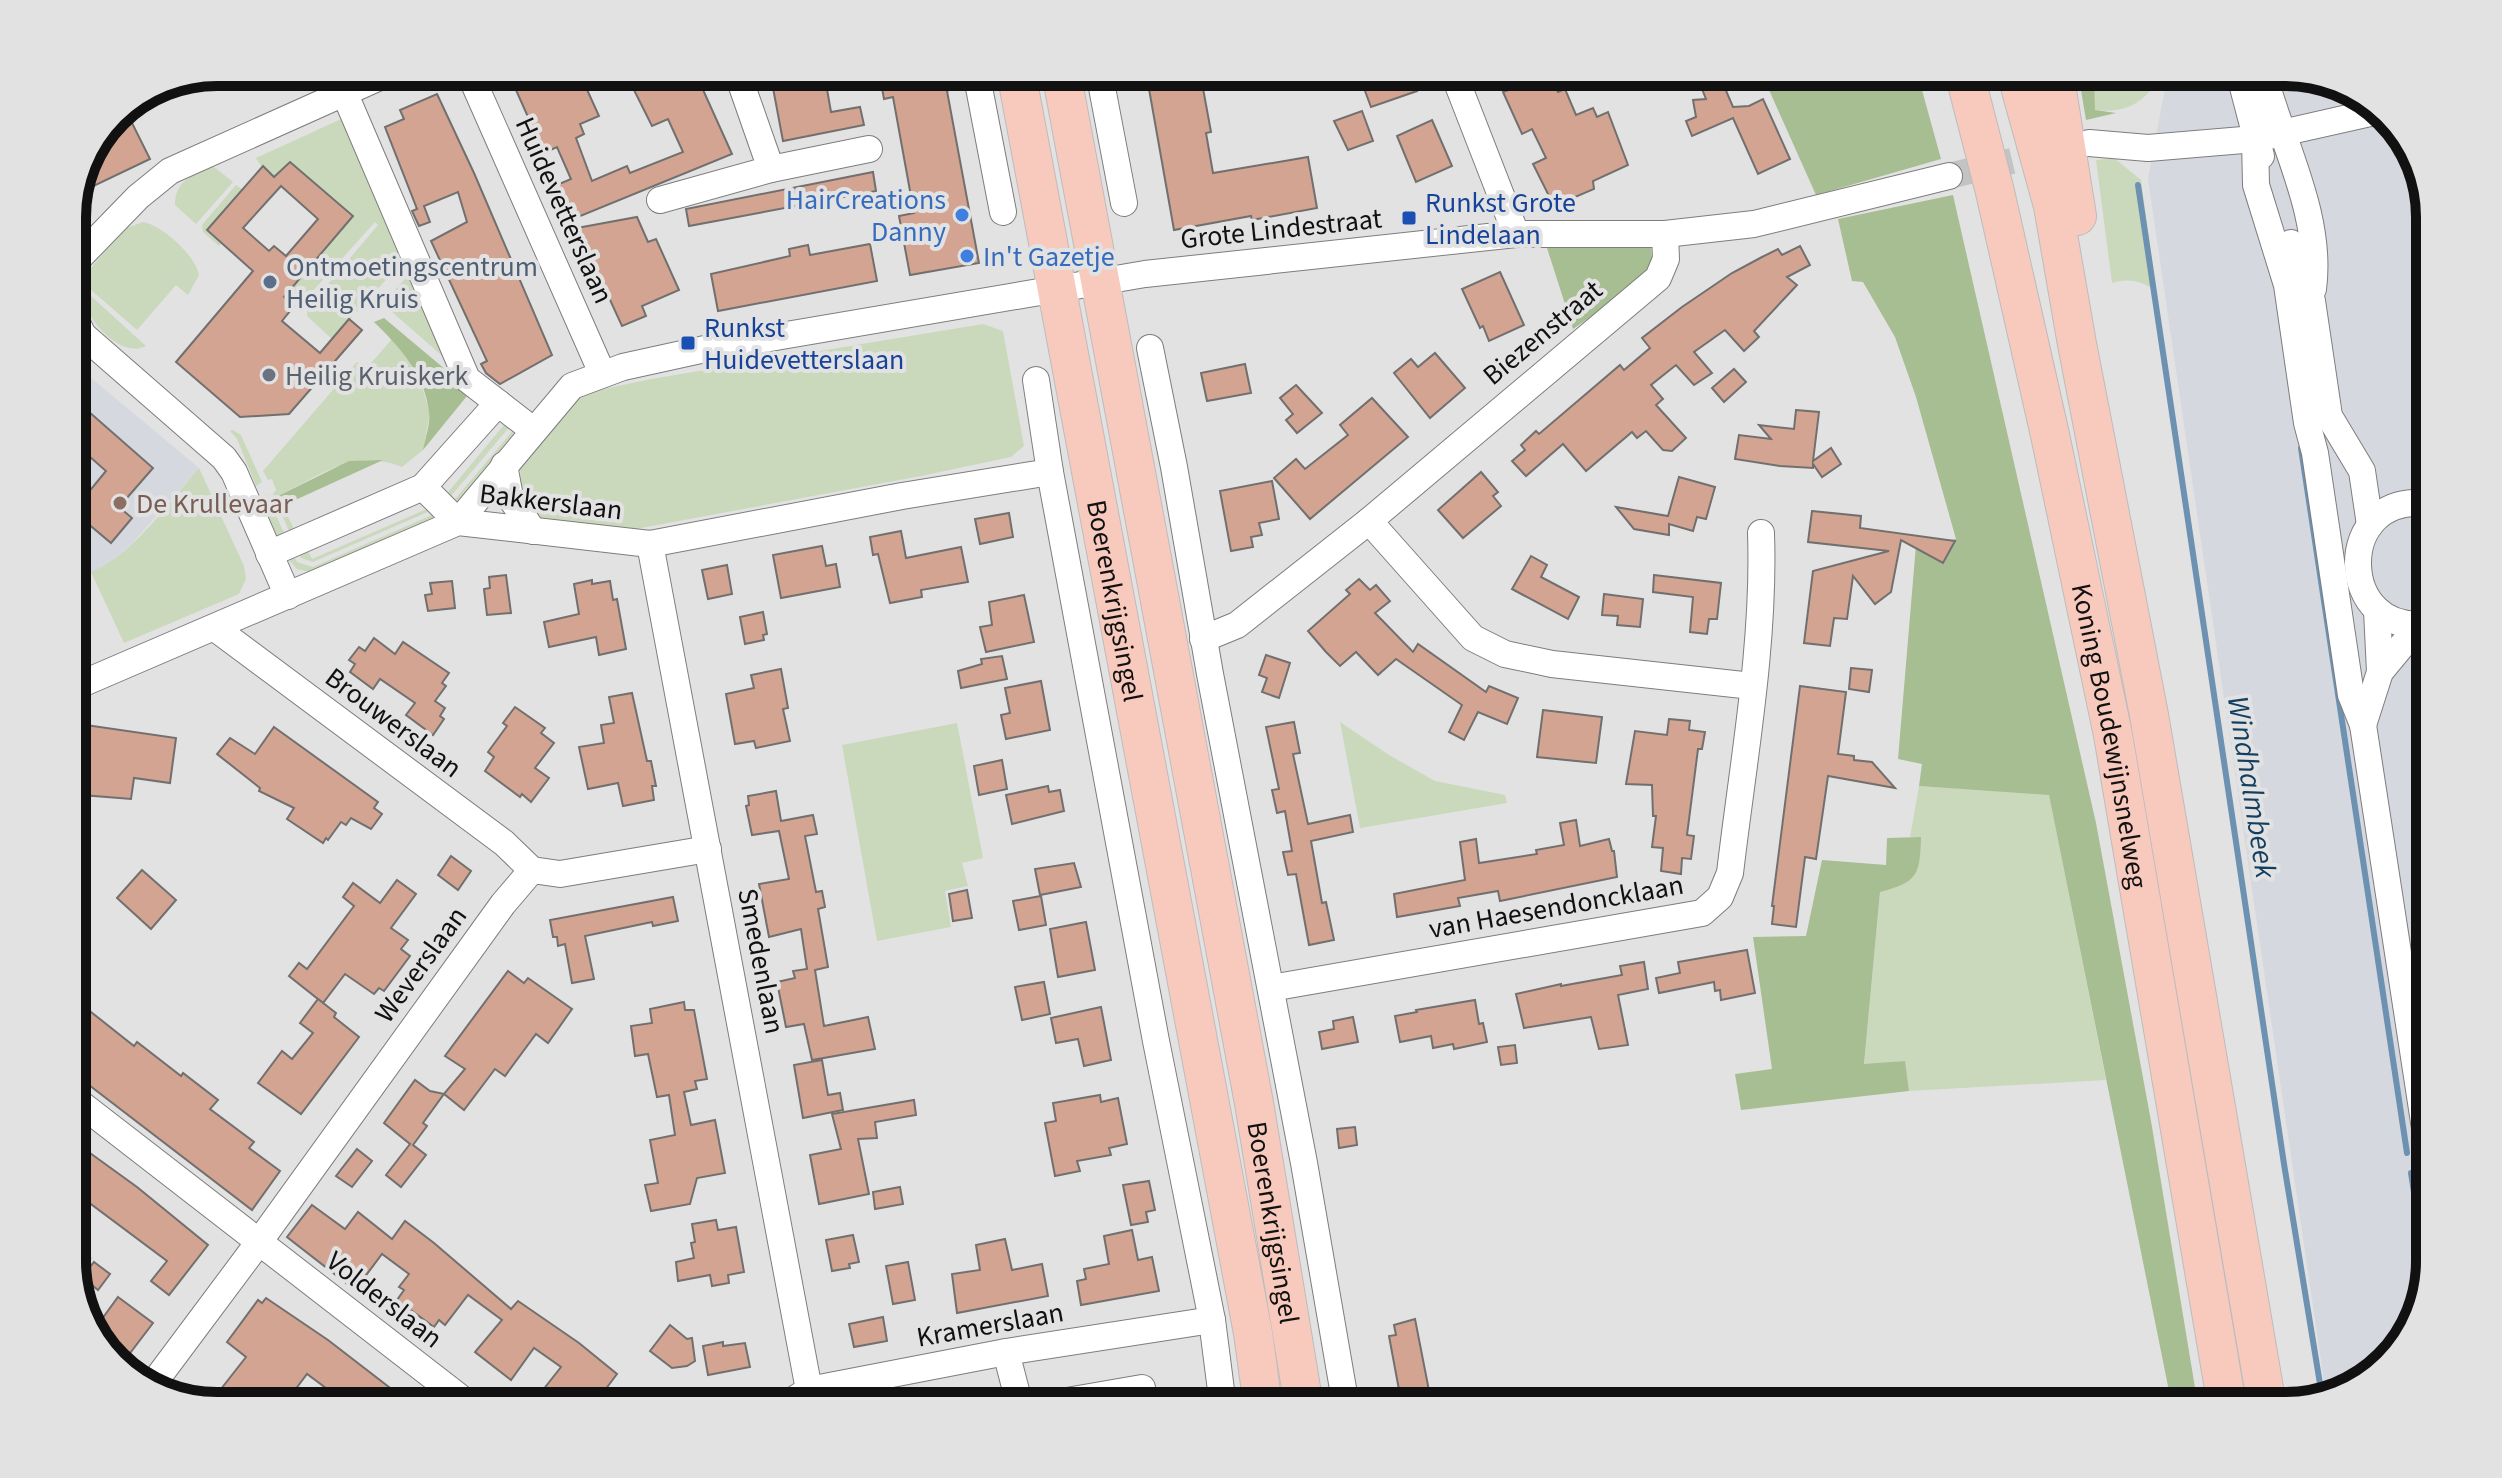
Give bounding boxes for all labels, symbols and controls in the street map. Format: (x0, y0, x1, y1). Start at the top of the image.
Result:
street label: Huidevetterslaan (505, 111, 623, 310)
place label: HairCreations Danny (786, 180, 946, 252)
place label: Runkst Grote Lindelaan (1425, 183, 1576, 255)
street label: Grote Lindestraat (1178, 198, 1384, 259)
marker: HairCreations Danny (953, 206, 971, 224)
marker: Runkst Grote Lindelaan (1400, 209, 1418, 227)
place label: In't Gazetje (983, 237, 1115, 277)
place label: Ontmoetingscentrum Heilig Kruis (286, 247, 538, 319)
marker: In't Gazetje (958, 247, 976, 265)
street label: Biezenstraat (1474, 270, 1611, 395)
marker: Ontmoetingscentrum Heilig Kruis (261, 273, 279, 291)
place label: Runkst Huidevetterslaan (704, 308, 904, 380)
marker: Runkst Huidevetterslaan (679, 334, 697, 352)
place label: Heilig Kruiskerk (285, 356, 469, 396)
marker: Heilig Kruiskerk (260, 366, 278, 384)
street label: Bakkerslaan (477, 473, 625, 531)
place label: De Krullevaar (136, 484, 293, 524)
marker: De Krullevaar (111, 494, 129, 512)
street label: Boerenkrijgsingel (1076, 497, 1153, 705)
street label: Koning Boudewijnsnelweg (2061, 580, 2158, 892)
street label: Brouwerslaan (317, 658, 470, 788)
water label: Windhalmbeek (2216, 693, 2287, 882)
street label: van Haesendoncklaan (1426, 865, 1687, 949)
street label: Smedenlaan (727, 885, 795, 1037)
street label: Weverslaan (365, 898, 477, 1031)
street label: Boerenkrijgsingel (1236, 1119, 1309, 1327)
street label: Volderslaan (318, 1242, 451, 1358)
street label: Kramerslaan (914, 1292, 1067, 1358)

